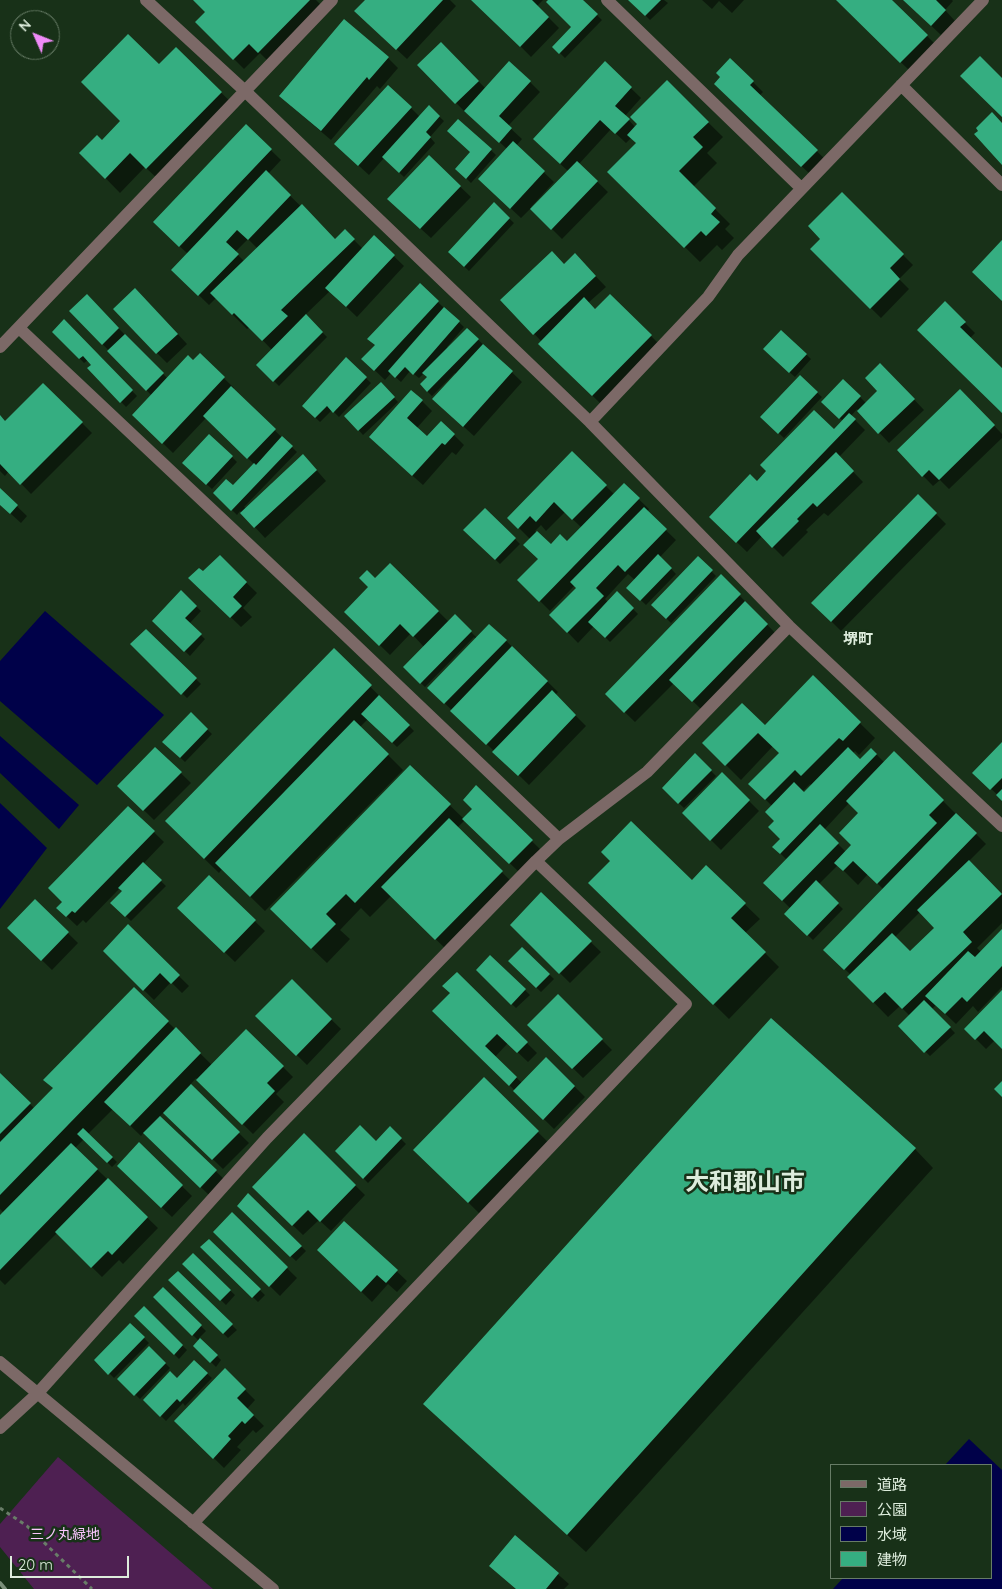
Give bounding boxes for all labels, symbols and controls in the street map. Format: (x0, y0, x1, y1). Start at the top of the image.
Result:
north arrow (10, 10, 60, 60)
text: N (15, 15, 35, 35)
district label: 堺町 (843, 630, 873, 648)
district label: 大和郡山市 (685, 1169, 805, 1197)
legend (830, 1464, 992, 1579)
text: 道路 (877, 1475, 907, 1494)
text: 公園 (877, 1500, 907, 1519)
text: 水域 (877, 1525, 907, 1544)
park label: 三ノ丸緑地 (30, 1527, 100, 1543)
scale bar (12, 1546, 131, 1578)
text: 建物 (877, 1550, 907, 1569)
text: 20 m (18, 1555, 53, 1574)

